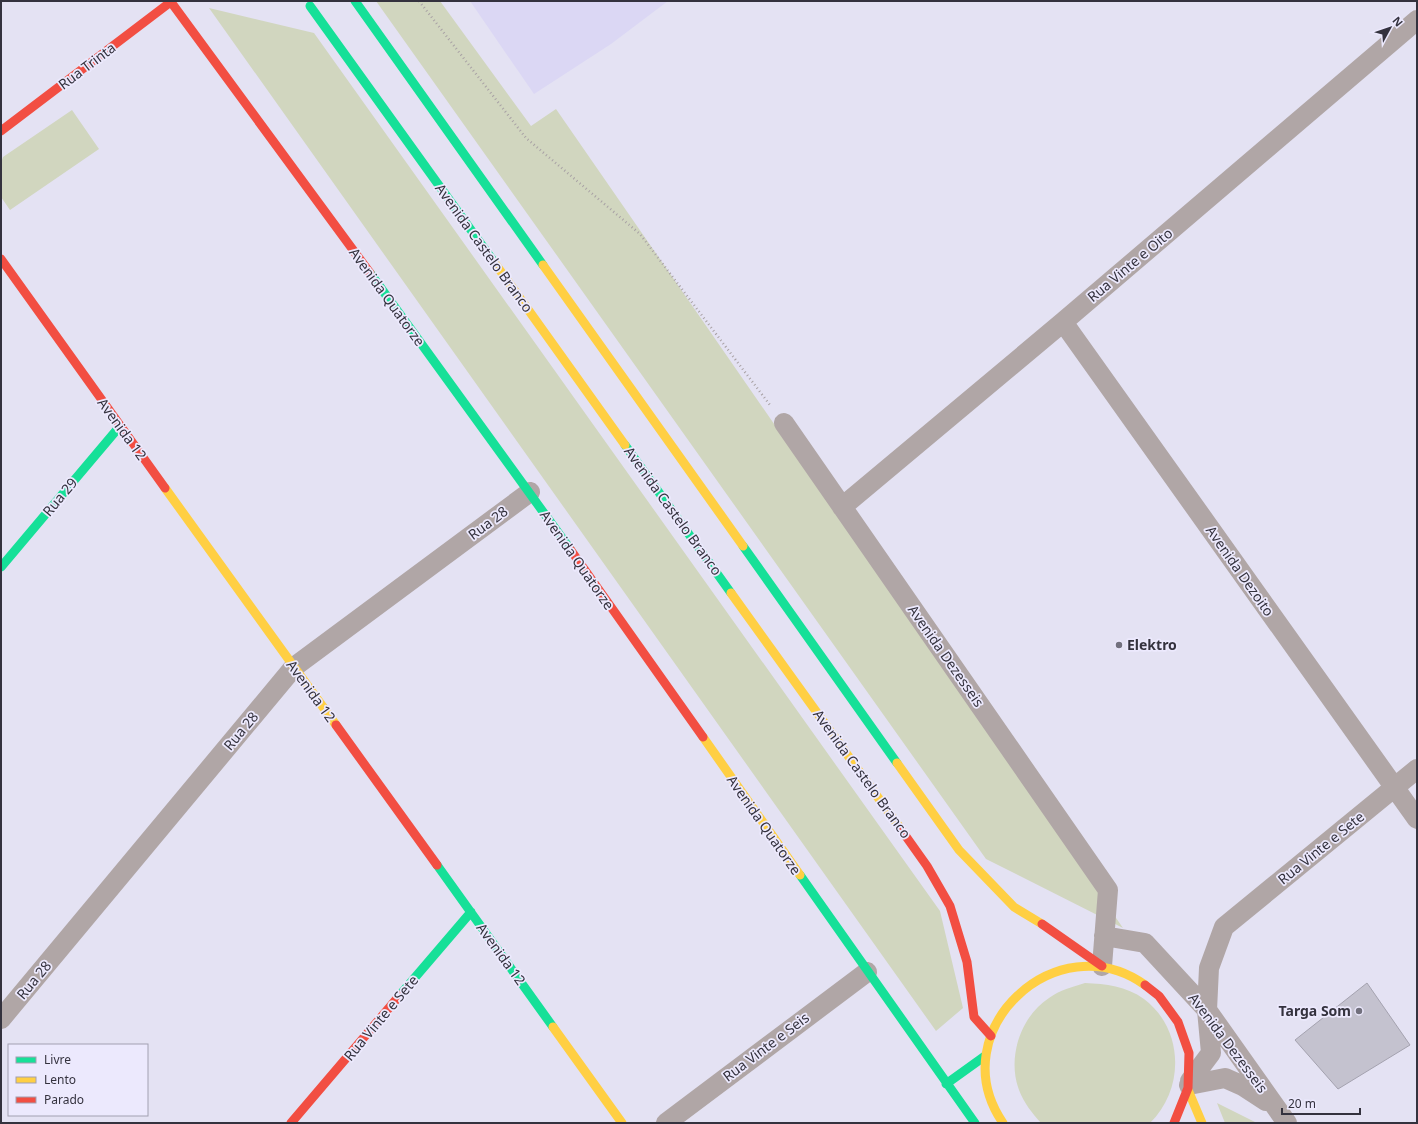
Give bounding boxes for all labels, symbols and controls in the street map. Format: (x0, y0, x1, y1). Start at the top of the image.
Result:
north arrow (1370, 8, 1410, 48)
text: N (1389, 13, 1407, 30)
street label: Rua Trinta (54, 38, 119, 93)
street label: Avenida Castelo Branco (431, 180, 538, 316)
street label: Rua Vinte e Oito (1083, 223, 1176, 306)
street label: Avenida Quatorze (345, 244, 430, 350)
street label: Avenida 12 (93, 394, 151, 464)
street label: Avenida Castelo Branco (620, 443, 727, 579)
street label: Rua 29 (38, 473, 81, 520)
street label: Rua 28 (464, 502, 511, 544)
street label: Avenida Quatorze (536, 506, 619, 613)
street label: Avenida Dezoito (1202, 522, 1279, 620)
street label: Avenida Dezesseis (904, 601, 989, 711)
place label: Elektro (1127, 635, 1177, 654)
marker: Elektro (1114, 640, 1124, 650)
street label: Avenida 12 (282, 656, 340, 726)
street label: Avenida Castelo Branco (809, 706, 916, 842)
street label: Rua 28 (219, 707, 262, 754)
street label: Avenida Quatorze (723, 771, 806, 878)
street label: Rua Vinte e Sete (1273, 807, 1368, 888)
street label: Avenida 12 (472, 919, 530, 989)
street label: Rua 28 (12, 956, 55, 1003)
street label: Rua Vinte e Sete (339, 971, 422, 1064)
street label: Avenida Dezesseis (1185, 989, 1272, 1097)
place label: Targa Som (1279, 1001, 1351, 1020)
marker: Targa Som (1354, 1006, 1364, 1016)
street label: Rua Vinte e Seis (719, 1008, 813, 1085)
legend (8, 1044, 148, 1116)
text: Livre (44, 1051, 71, 1068)
text: Lento (44, 1071, 76, 1088)
scale bar (1282, 1090, 1360, 1116)
text: Parado (44, 1091, 84, 1108)
text: 20 m (1288, 1095, 1316, 1112)

